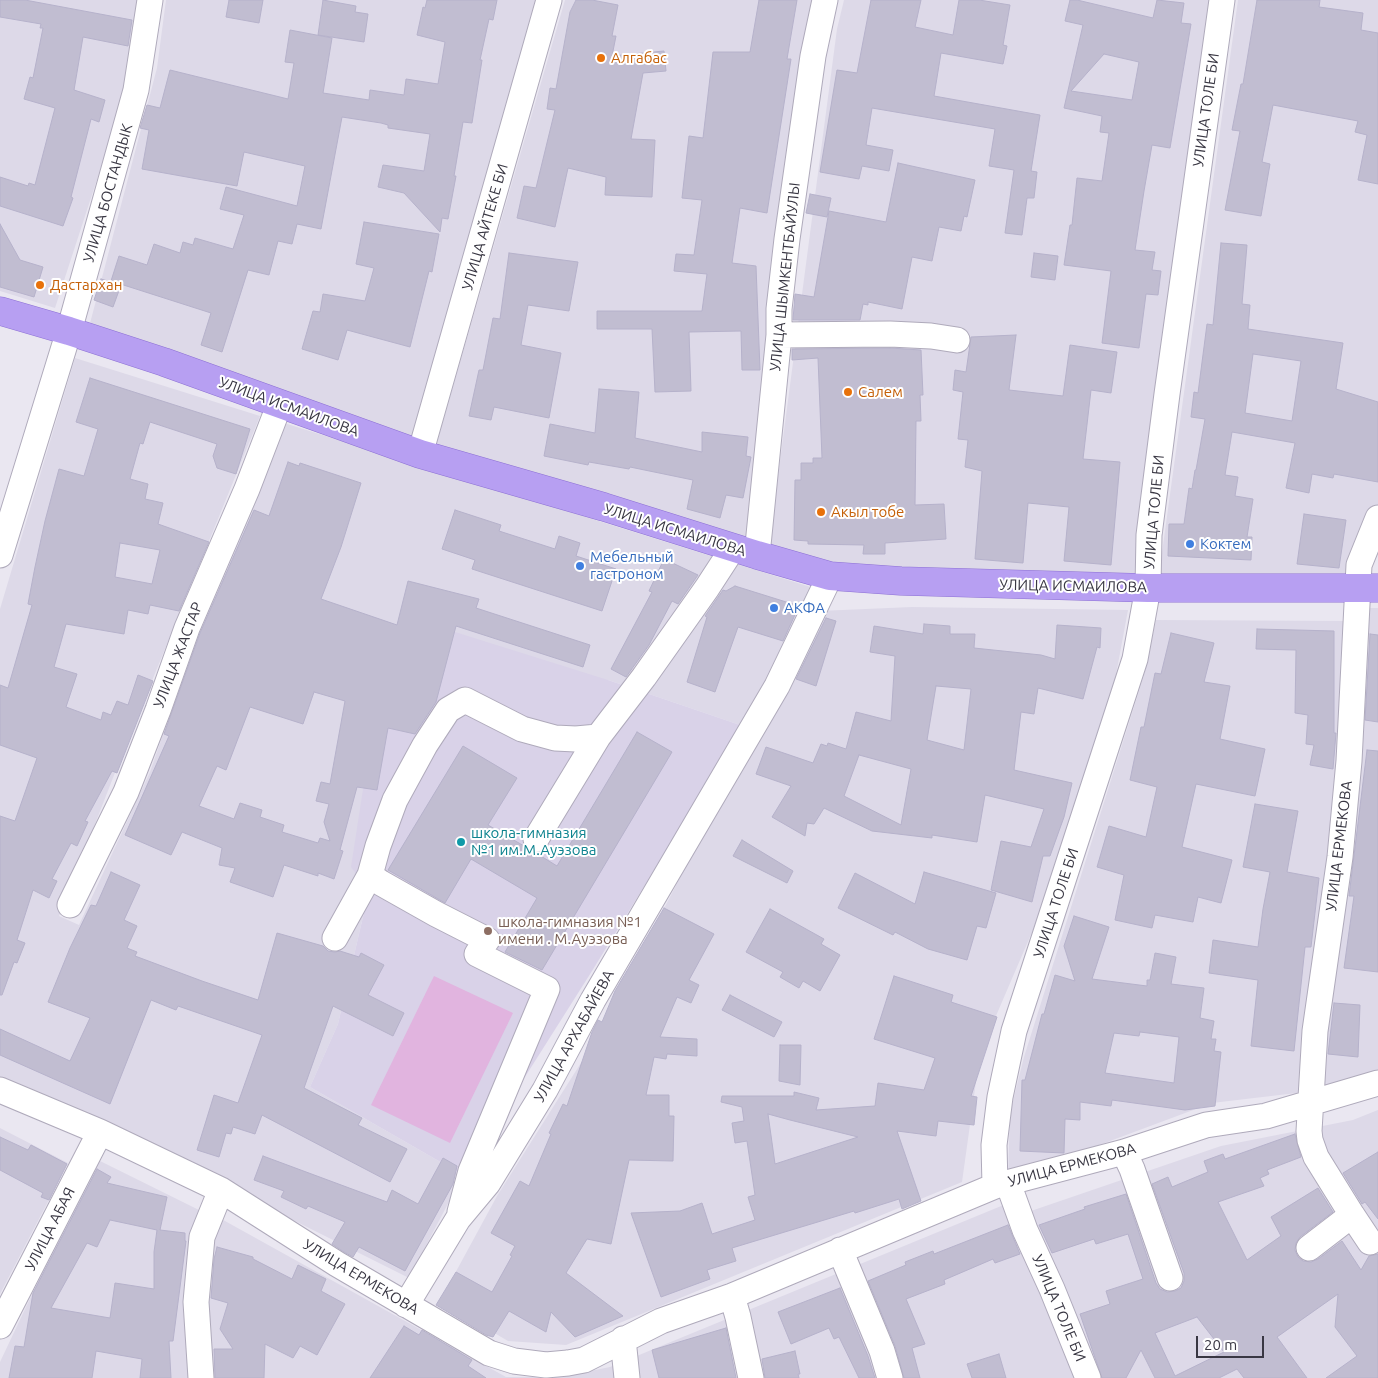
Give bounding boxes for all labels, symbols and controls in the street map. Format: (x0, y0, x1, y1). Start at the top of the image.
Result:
place label: Алгабас (611, 49, 667, 67)
marker: Алгабас (595, 52, 607, 64)
street label: УЛИЦА ТОЛЕ БИ (1189, 52, 1223, 168)
street label: УЛИЦА БОСТАНДЫК (80, 122, 136, 264)
street label: УЛИЦА АЙТЕКЕ БИ (458, 162, 512, 292)
street label: УЛИЦА ШЫМКЕНТБАЙУЛЫ (766, 182, 804, 372)
place label: Дастархан (50, 276, 122, 294)
marker: Дастархан (34, 279, 46, 291)
street label: УЛИЦА ИСМАИЛОВА (217, 373, 361, 441)
place label: Салем (858, 383, 903, 401)
marker: Салем (842, 386, 854, 398)
street label: УЛИЦА ТОЛЕ БИ (1140, 454, 1168, 570)
street label: УЛИЦА ИСМАИЛОВА (602, 500, 748, 560)
place label: Акыл тобе (831, 503, 904, 521)
marker: Акыл тобе (815, 506, 827, 518)
place label: Коктем (1200, 535, 1251, 553)
marker: Коктем (1184, 538, 1196, 550)
place label: Мебельный гастроном (590, 548, 674, 583)
marker: Мебельный гастроном (574, 560, 586, 572)
street label: УЛИЦА ИСМАИЛОВА (999, 576, 1147, 596)
place label: АКФА (784, 599, 825, 617)
street label: УЛИЦА ЖАСТАР (150, 600, 206, 710)
marker: АКФА (768, 602, 780, 614)
street label: УЛИЦА ЕРМЕКОВА (1322, 780, 1356, 912)
place label: школа-гимназия №1 им.М.Ауэзова (471, 824, 596, 859)
marker: школа-гимназия №1 им.М.Ауэзова (455, 836, 467, 848)
street label: УЛИЦА ТОЛЕ БИ (1030, 846, 1082, 960)
place label: школа-гимназия №1 имени . М.Ауэзова (498, 913, 642, 948)
marker: школа-гимназия №1 имени . М.Ауэзова (482, 925, 494, 937)
street label: УЛИЦА АРХАБАЙЕВА (530, 967, 618, 1105)
street label: УЛИЦА ЕРМЕКОВА (1006, 1139, 1138, 1191)
street label: УЛИЦА АБАЯ (21, 1184, 79, 1274)
street label: УЛИЦА ЕРМЕКОВА (300, 1235, 422, 1319)
street label: УЛИЦА ТОЛЕ БИ (1028, 1252, 1090, 1364)
scale bar (1198, 1326, 1266, 1358)
text: 20 m (1204, 1336, 1237, 1353)

